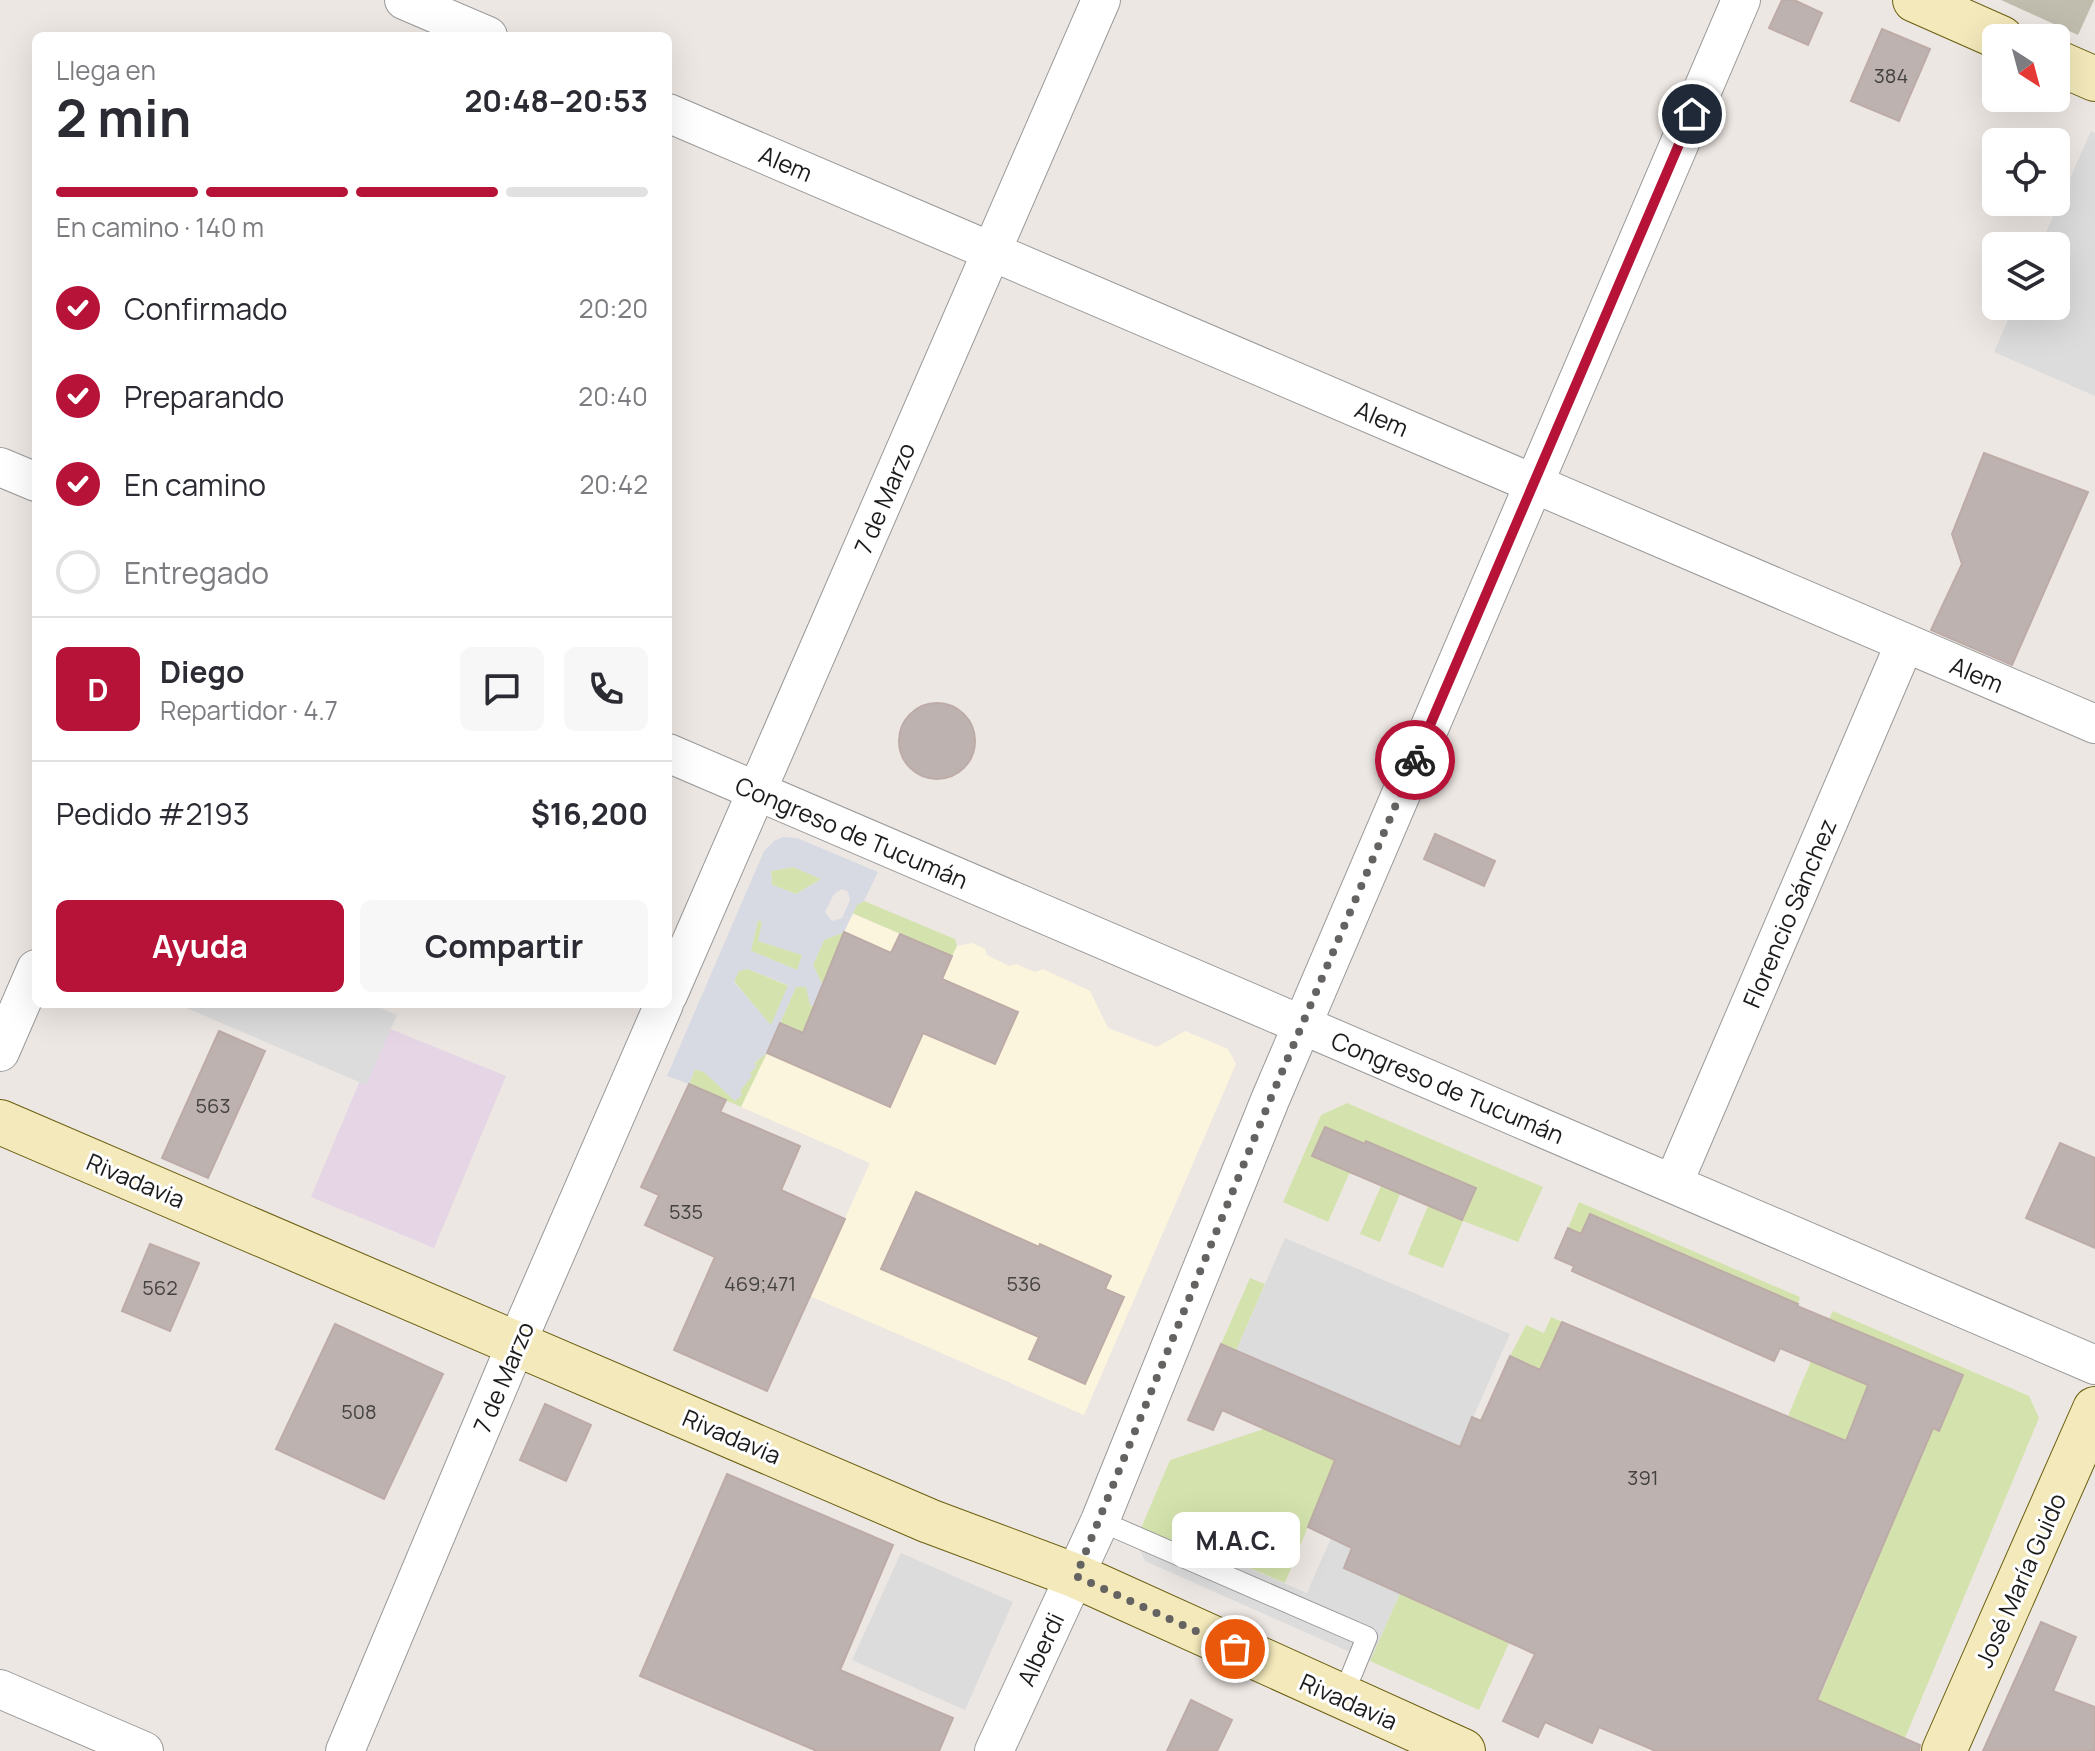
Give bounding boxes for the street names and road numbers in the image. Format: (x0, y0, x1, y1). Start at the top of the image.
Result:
street label: Alem (754, 137, 818, 189)
street label: Alem (1350, 392, 1414, 444)
street label: 7 de Marzo (846, 437, 922, 559)
street label: Alem (1945, 648, 2009, 700)
street label: Congreso de Tucumán (731, 768, 973, 896)
street label: Florencio Sánchez (1734, 813, 1844, 1013)
street label: Congreso de Tucumán (1327, 1023, 1569, 1151)
street label: Rivadavia (82, 1145, 190, 1215)
street label: 7 de Marzo (465, 1316, 541, 1438)
street label: Rivadavia (678, 1401, 786, 1471)
street label: José María Guido (1967, 1488, 2073, 1672)
street label: Alberdi (1009, 1607, 1071, 1691)
street label: Rivadavia (1295, 1665, 1403, 1737)

